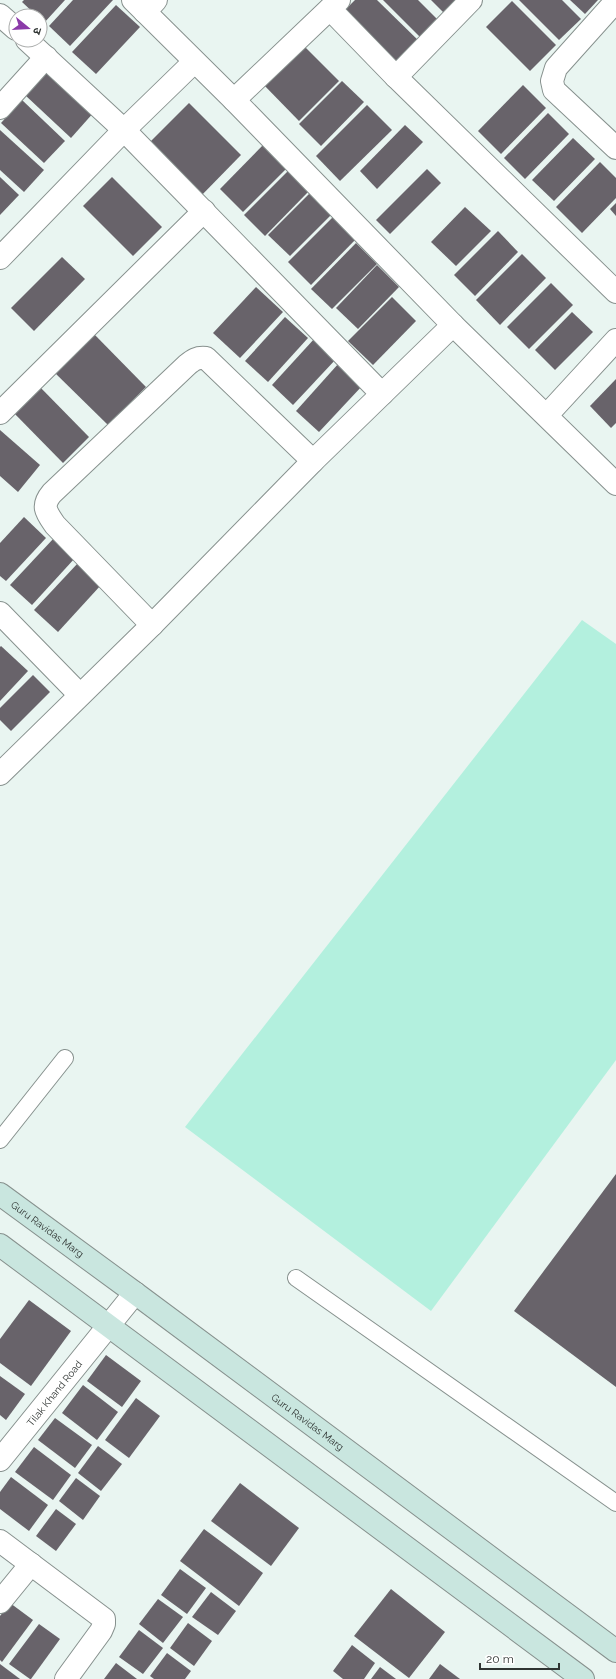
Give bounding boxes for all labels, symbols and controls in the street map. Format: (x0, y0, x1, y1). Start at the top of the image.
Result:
north arrow (8, 8, 48, 48)
text: उ (30, 26, 44, 37)
street label: Guru Ravidas Marg (9, 1199, 86, 1259)
street label: Tilak Khand Road (24, 1358, 84, 1428)
street label: Guru Ravidas Marg (270, 1391, 346, 1452)
scale bar (480, 1645, 559, 1671)
text: 20 m (486, 1652, 514, 1666)

